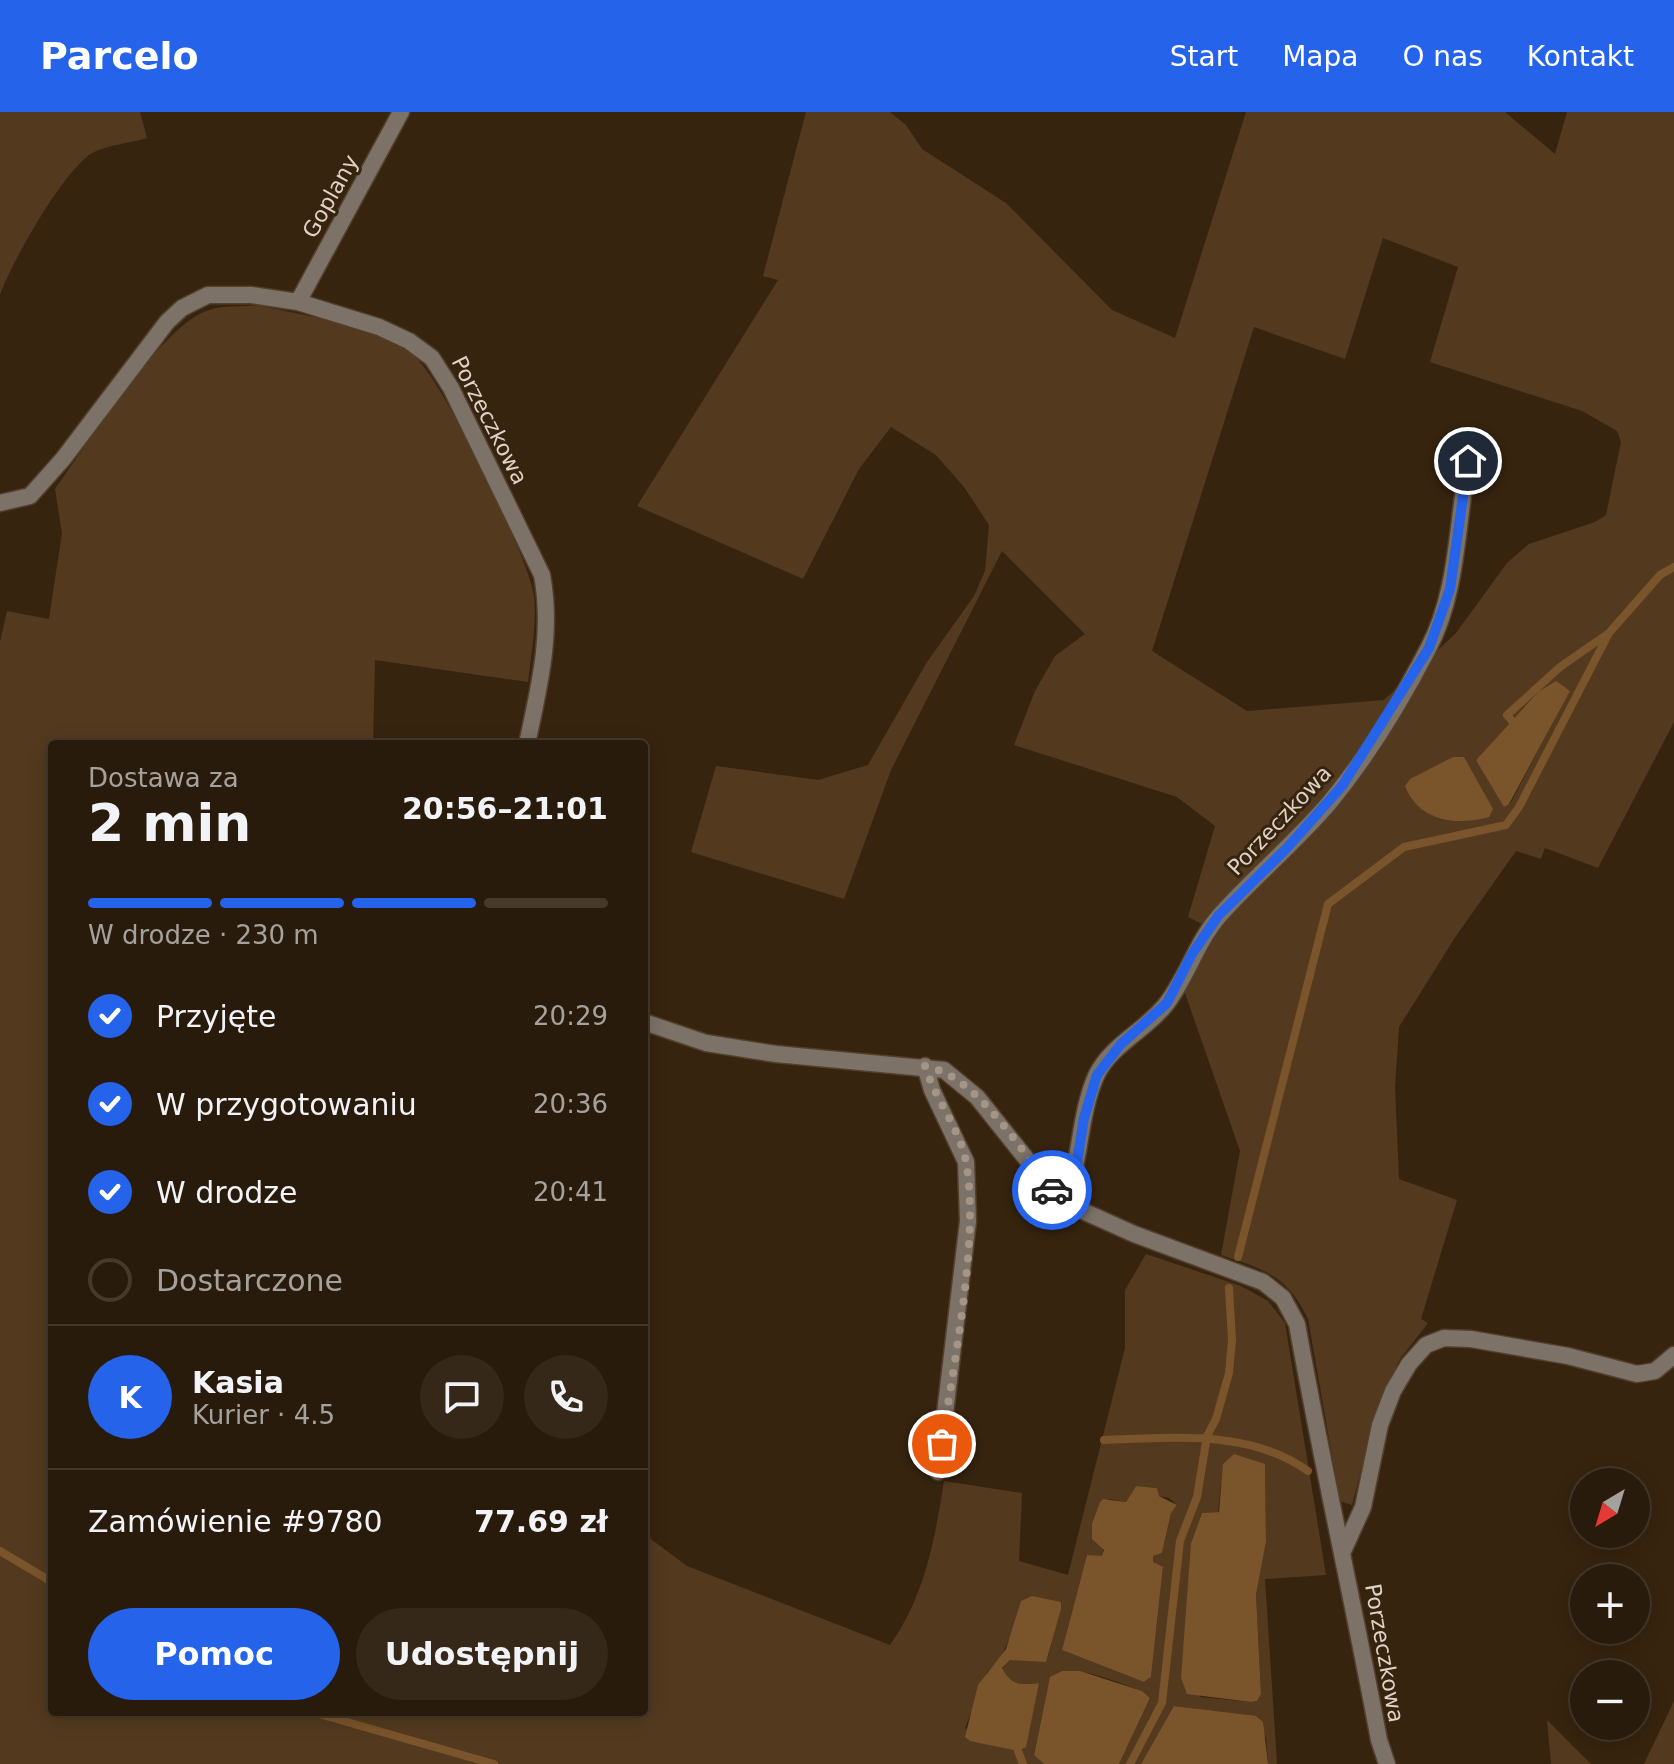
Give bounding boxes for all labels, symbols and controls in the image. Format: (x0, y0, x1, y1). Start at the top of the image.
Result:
text: Parcelo (40, 34, 199, 78)
text: Start (1170, 40, 1238, 73)
text: Mapa (1282, 40, 1358, 73)
text: O nas (1402, 40, 1483, 73)
text: Kontakt (1527, 40, 1634, 73)
street label: Goplany (297, 150, 363, 242)
street label: Porzeczkowa (446, 352, 533, 489)
pin (1434, 427, 1502, 495)
icon: home (1446, 439, 1490, 483)
street label: Porzeczkowa (1222, 760, 1336, 880)
text: Dostawa za (88, 763, 239, 793)
text: 20:56–21:01 (402, 791, 608, 826)
text: 2 min (88, 793, 251, 853)
text: W drodze · 230 m (88, 920, 319, 950)
icon: check (88, 994, 132, 1038)
text: Przyjęte (156, 999, 276, 1034)
text: 20:29 (533, 1001, 608, 1031)
icon: check (88, 1082, 132, 1126)
text: W przygotowaniu (156, 1087, 417, 1122)
text: 20:36 (533, 1089, 608, 1119)
courier (1012, 1150, 1092, 1230)
icon: car (1030, 1168, 1074, 1212)
icon: check (88, 1170, 132, 1214)
text: W drodze (156, 1175, 298, 1210)
text: 20:41 (533, 1177, 608, 1207)
text: Dostarczone (156, 1263, 343, 1298)
button: chat (420, 1355, 504, 1439)
button: phone (524, 1355, 608, 1439)
text: Kasia (192, 1365, 284, 1400)
text: K (118, 1380, 142, 1415)
text: Kurier · 4.5 (192, 1400, 335, 1430)
pin (908, 1410, 976, 1478)
icon: bag (920, 1422, 964, 1466)
north arrow (1570, 1468, 1650, 1548)
map controls (1570, 1468, 1650, 1740)
text: Zamówienie #9780 (88, 1504, 383, 1539)
text: 77.69 zł (474, 1504, 608, 1539)
button: + (1570, 1564, 1650, 1644)
street label: Porzeczkowa (1360, 1582, 1409, 1724)
button: Pomoc (88, 1608, 340, 1700)
button: Udostępnij (356, 1608, 608, 1700)
button: − (1570, 1660, 1650, 1740)

